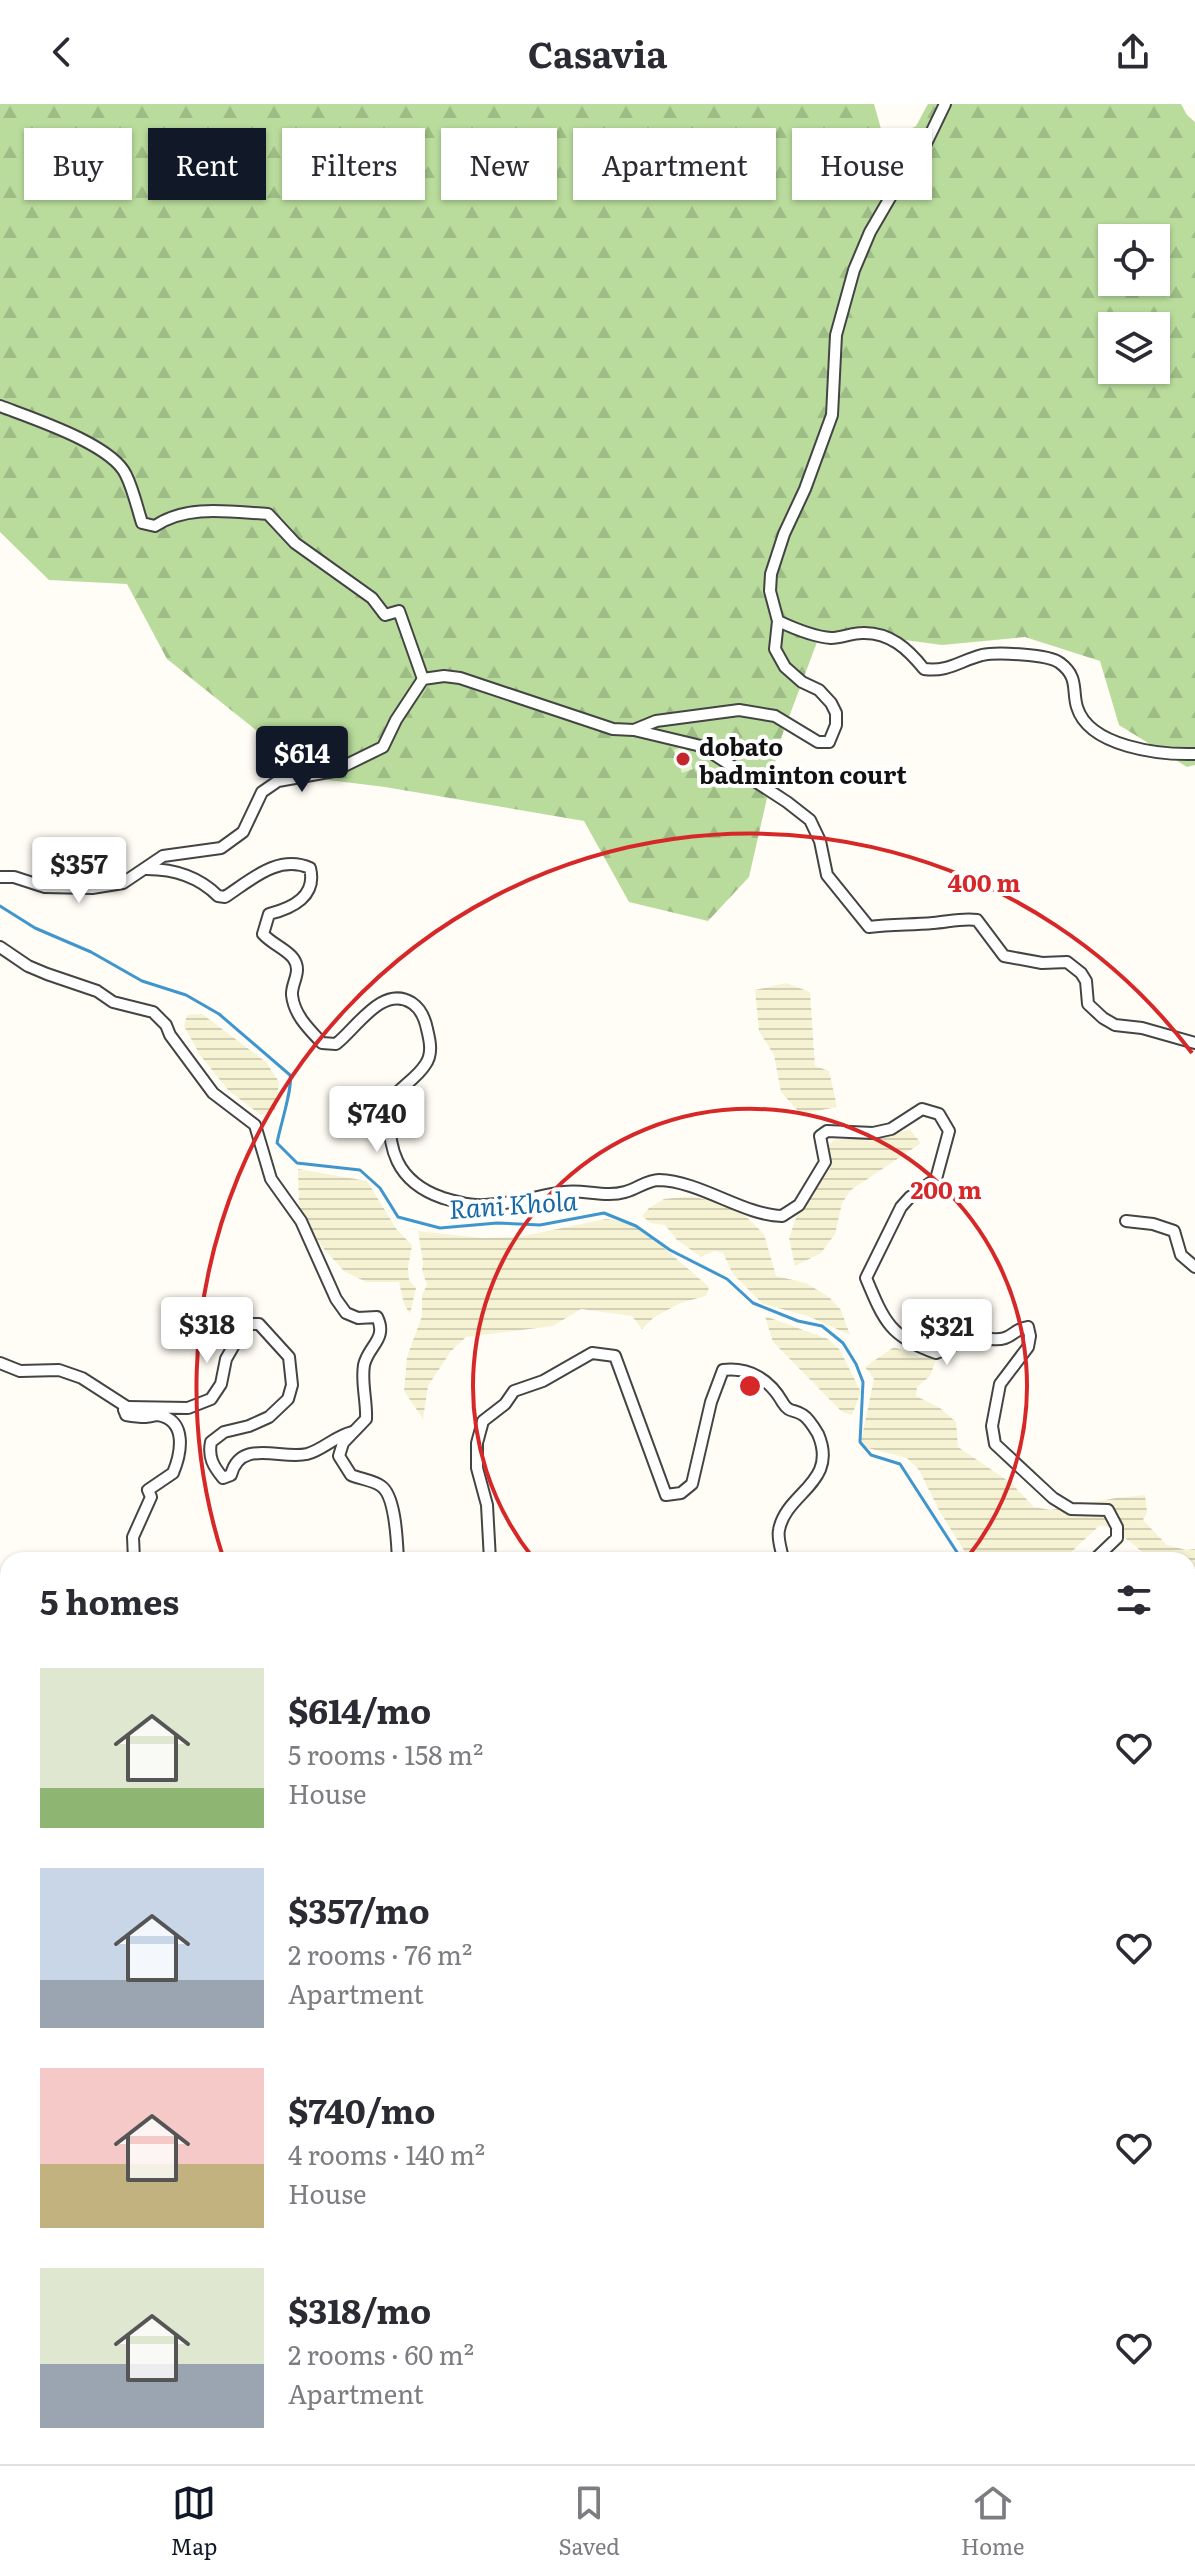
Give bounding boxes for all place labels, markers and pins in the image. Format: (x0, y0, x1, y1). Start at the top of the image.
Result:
pin: $614 (255, 726, 349, 794)
place label: dobato badminton court (699, 728, 907, 791)
marker: dobato badminton court (674, 750, 692, 768)
pin: $357 (32, 837, 126, 905)
pin: $740 (330, 1086, 424, 1154)
pin: $318 (160, 1297, 254, 1365)
pin: $321 (900, 1299, 994, 1367)
centre of rings (736, 1372, 764, 1400)

